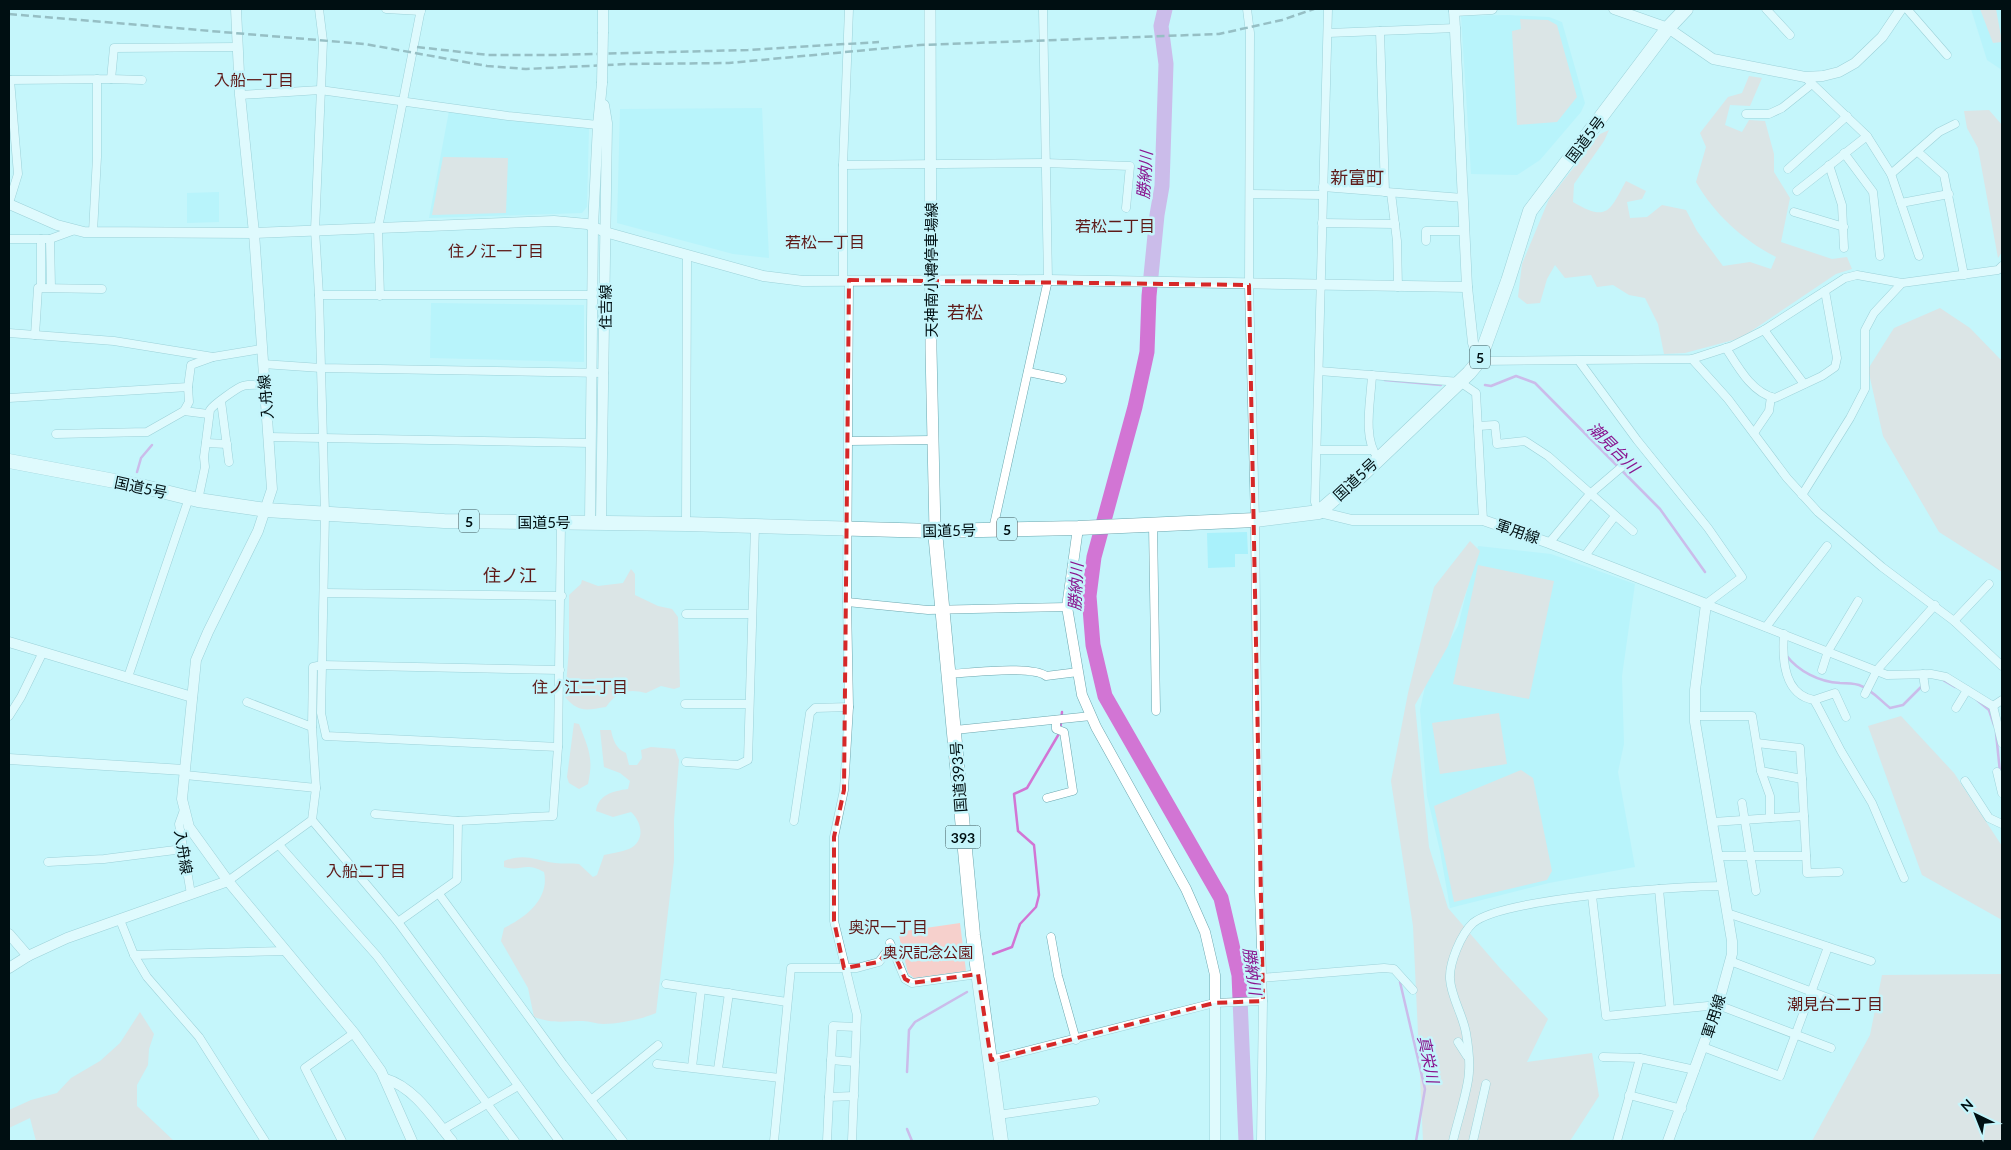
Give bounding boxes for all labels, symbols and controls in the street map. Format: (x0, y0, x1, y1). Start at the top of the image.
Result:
district label: 入船一丁目 (214, 70, 294, 89)
street label: 国道5号 (1562, 112, 1608, 166)
water label: 勝納川 (1133, 148, 1155, 200)
district label: 新富町 (1330, 166, 1384, 188)
street label: 天神南小樽停車場線 (922, 202, 940, 338)
district label: 若松二丁目 (1075, 216, 1155, 235)
district label: 若松一丁目 (785, 232, 865, 251)
district label: 住ノ江一丁目 (448, 241, 544, 260)
street label: 住吉線 (596, 284, 614, 330)
district label: 若松 (947, 301, 983, 323)
road number: 5 (1470, 346, 1490, 368)
street label: 入舟線 (254, 374, 276, 420)
water label: 潮見台川 (1585, 418, 1645, 478)
street label: 国道5号 (1329, 454, 1381, 504)
street label: 国道5号 (113, 473, 169, 501)
road number: 5 (459, 510, 479, 532)
street label: 国道5号 (517, 513, 571, 531)
street label: 軍用線 (1494, 515, 1542, 547)
road number: 5 (997, 518, 1017, 540)
street label: 国道5号 (922, 521, 976, 539)
water label: 勝納川 (1064, 561, 1086, 611)
district label: 住ノ江 (483, 564, 537, 586)
district label: 住ノ江二丁目 (532, 677, 628, 696)
street label: 国道393号 (947, 741, 969, 813)
road number: 393 (946, 826, 980, 849)
street label: 入舟線 (172, 828, 196, 876)
district label: 入船二丁目 (326, 861, 406, 880)
district label: 奥沢一丁目 (848, 917, 928, 936)
park label: 奥沢記念公園 (883, 943, 973, 961)
water label: 勝納川 (1240, 946, 1266, 998)
street label: 軍用線 (1697, 992, 1729, 1040)
district label: 潮見台二丁目 (1787, 994, 1883, 1013)
water label: 真栄川 (1415, 1034, 1444, 1086)
north arrow (1951, 1090, 2001, 1140)
text: N (1957, 1095, 1977, 1115)

